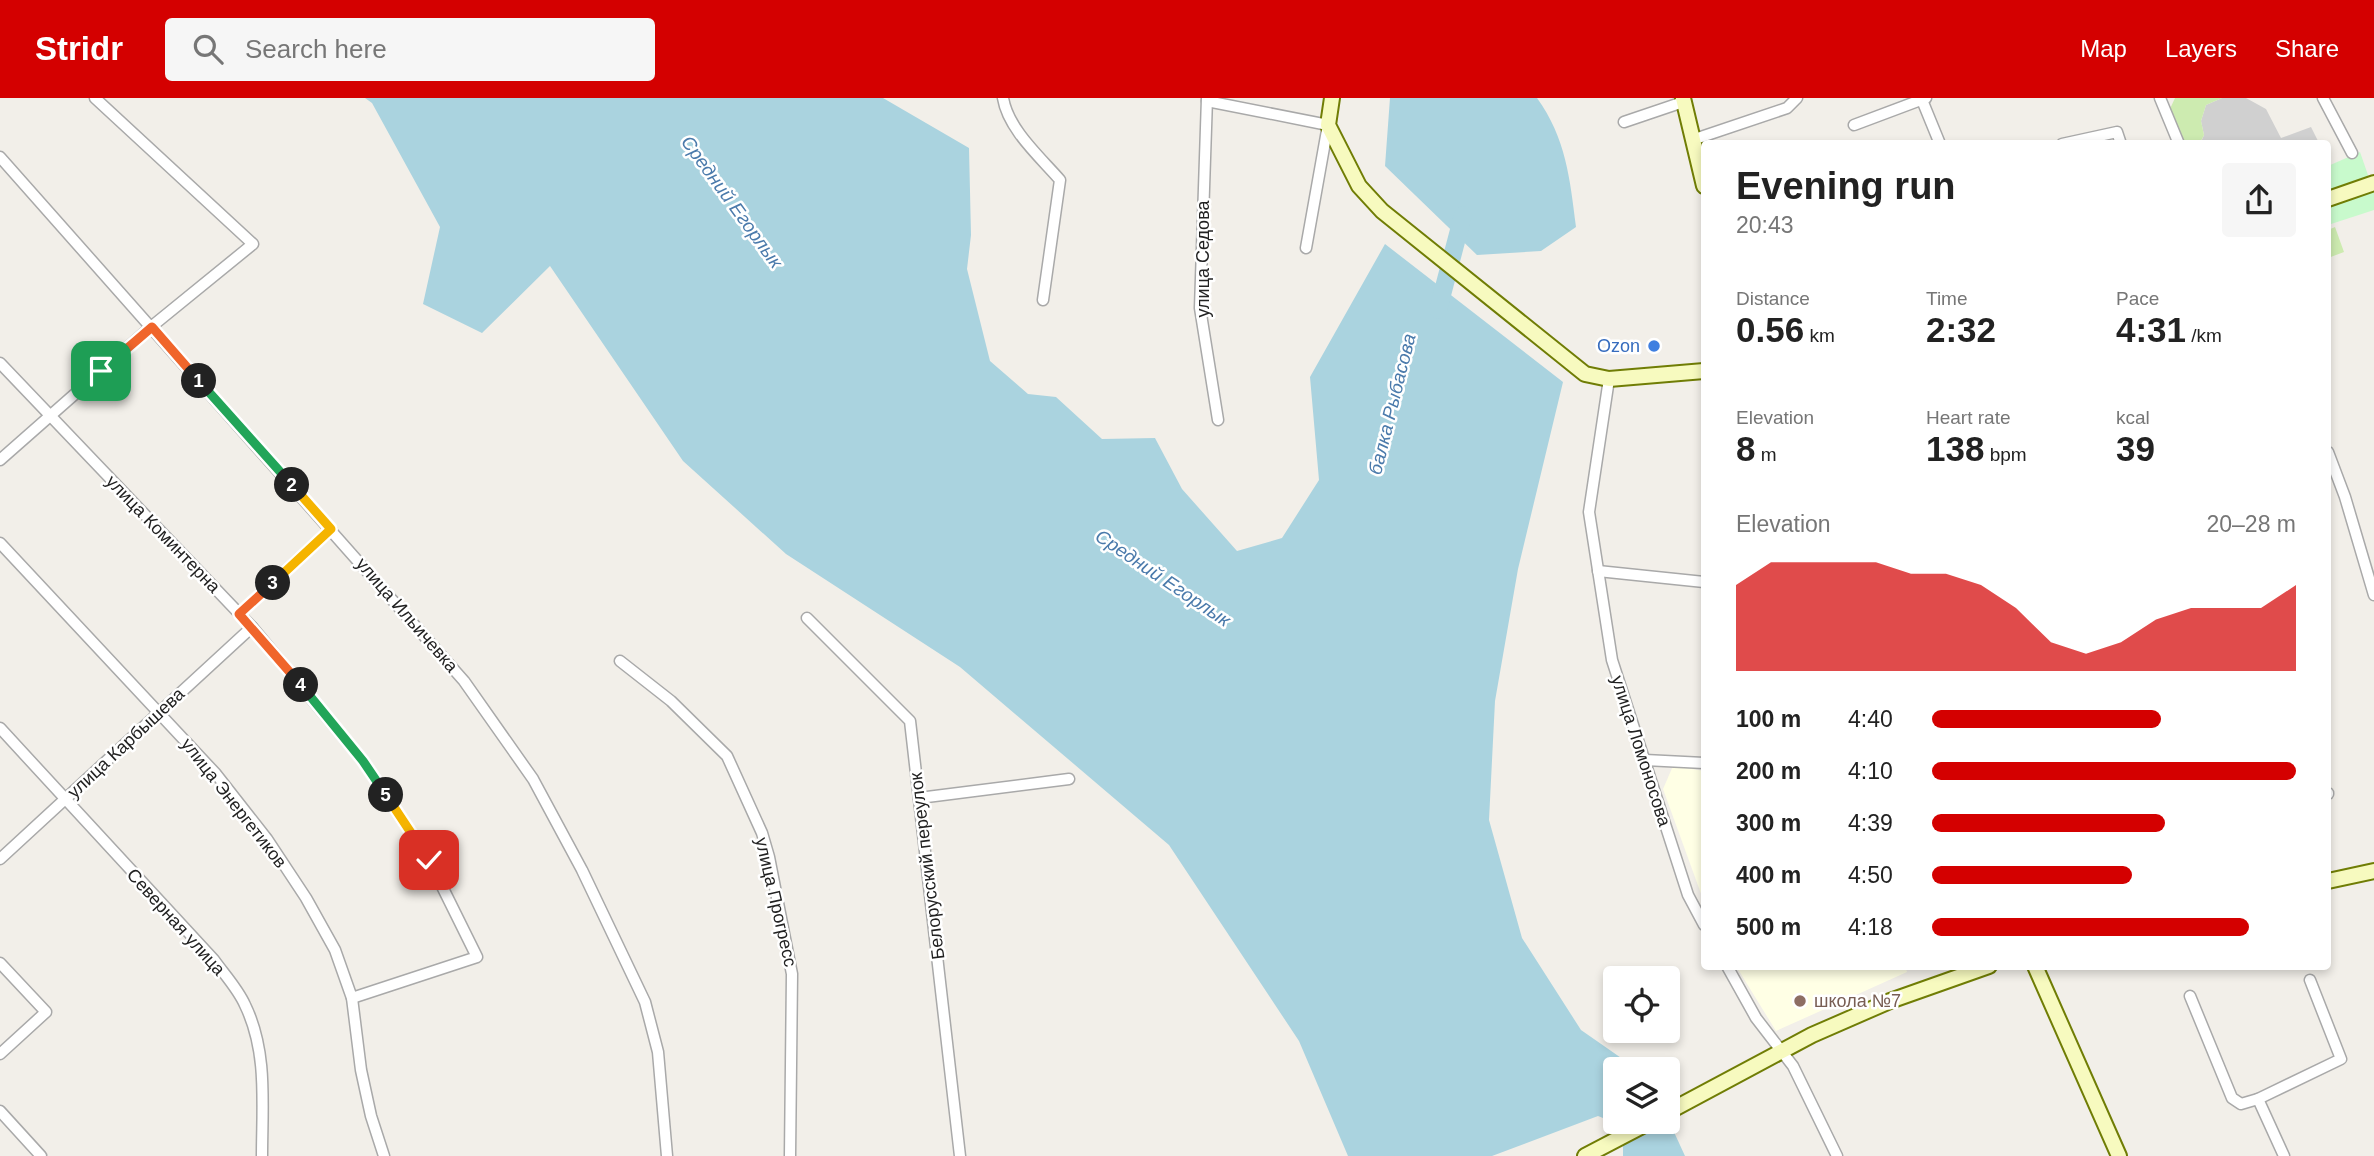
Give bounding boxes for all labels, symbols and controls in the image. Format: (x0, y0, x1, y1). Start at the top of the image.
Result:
search box (165, 18, 655, 81)
text: Stridr (35, 30, 123, 67)
icon: search (189, 30, 227, 68)
text: Search here (245, 34, 387, 64)
text: Map (2080, 35, 2127, 62)
text: Layers (2165, 35, 2237, 62)
text: Share (2275, 35, 2339, 62)
water label: Средний Егорлык (677, 132, 788, 273)
button: share (2222, 163, 2296, 237)
text: Evening run (1736, 165, 1956, 207)
street label: улица Седова (1193, 200, 1213, 317)
text: 20:43 (1736, 212, 1794, 238)
text: Distance (1736, 288, 1810, 309)
text: Time (1926, 288, 1968, 309)
text: Pace (2116, 288, 2159, 309)
text: 0.56 (1736, 310, 1804, 349)
text: 2:32 (1926, 310, 1996, 349)
text: 4:31 (2116, 310, 2186, 349)
text: km (1804, 325, 1835, 346)
text: /km (2186, 325, 2222, 346)
water label: балка Рыбасова (1364, 331, 1420, 477)
place label: Ozon (1597, 336, 1640, 356)
marker: Ozon (1646, 338, 1662, 354)
pin (71, 341, 131, 401)
icon: arrive (82, 352, 120, 390)
pin: 1 (182, 364, 216, 398)
text: 1 (193, 370, 204, 391)
text: Elevation (1736, 407, 1814, 428)
text: Heart rate (1926, 407, 2010, 428)
text: kcal (2116, 407, 2150, 428)
text: 8 (1736, 429, 1755, 468)
text: 138 (1926, 429, 1984, 468)
text: 39 (2116, 429, 2155, 468)
text: m (1755, 444, 1777, 465)
text: bpm (1984, 444, 2027, 465)
pin: 2 (274, 468, 310, 502)
street label: улица Коминтерна (102, 471, 225, 598)
text: 2 (286, 474, 297, 495)
text: Elevation (1736, 511, 1831, 537)
text: 20–28 m (2206, 511, 2296, 537)
water label: Средний Егорлык (1092, 525, 1235, 632)
street label: улица Ильичевка (352, 554, 463, 677)
pin: 3 (256, 566, 290, 601)
text: 3 (267, 572, 278, 593)
pin: 4 (284, 668, 318, 702)
street label: улица Ломоносова (1607, 673, 1675, 830)
text: 4 (295, 674, 306, 695)
street label: улица Карбышева (64, 683, 189, 802)
text: 100 m (1736, 706, 1801, 732)
text: 4:40 (1848, 706, 1893, 732)
street label: улица Энергетиков (177, 734, 291, 872)
text: 200 m (1736, 758, 1801, 784)
text: 4:10 (1848, 758, 1893, 784)
street label: Белорусский переулок (906, 771, 948, 961)
pin: 5 (368, 778, 404, 812)
text: 5 (380, 784, 391, 805)
text: 300 m (1736, 810, 1801, 836)
text: 4:39 (1848, 810, 1893, 836)
pin (399, 830, 459, 890)
street label: улица Прогресс (751, 835, 801, 969)
icon: check (410, 841, 448, 879)
text: 400 m (1736, 862, 1801, 888)
text: 4:50 (1848, 862, 1893, 888)
street label: Северная улица (123, 865, 230, 980)
text: 500 m (1736, 914, 1801, 940)
text: 4:18 (1848, 914, 1893, 940)
map controls (1603, 966, 1680, 1134)
button: locate (1603, 966, 1680, 1043)
place label: школа №7 (1814, 991, 1901, 1011)
marker: школа №7 (1792, 993, 1808, 1009)
button: layers (1603, 1057, 1680, 1134)

